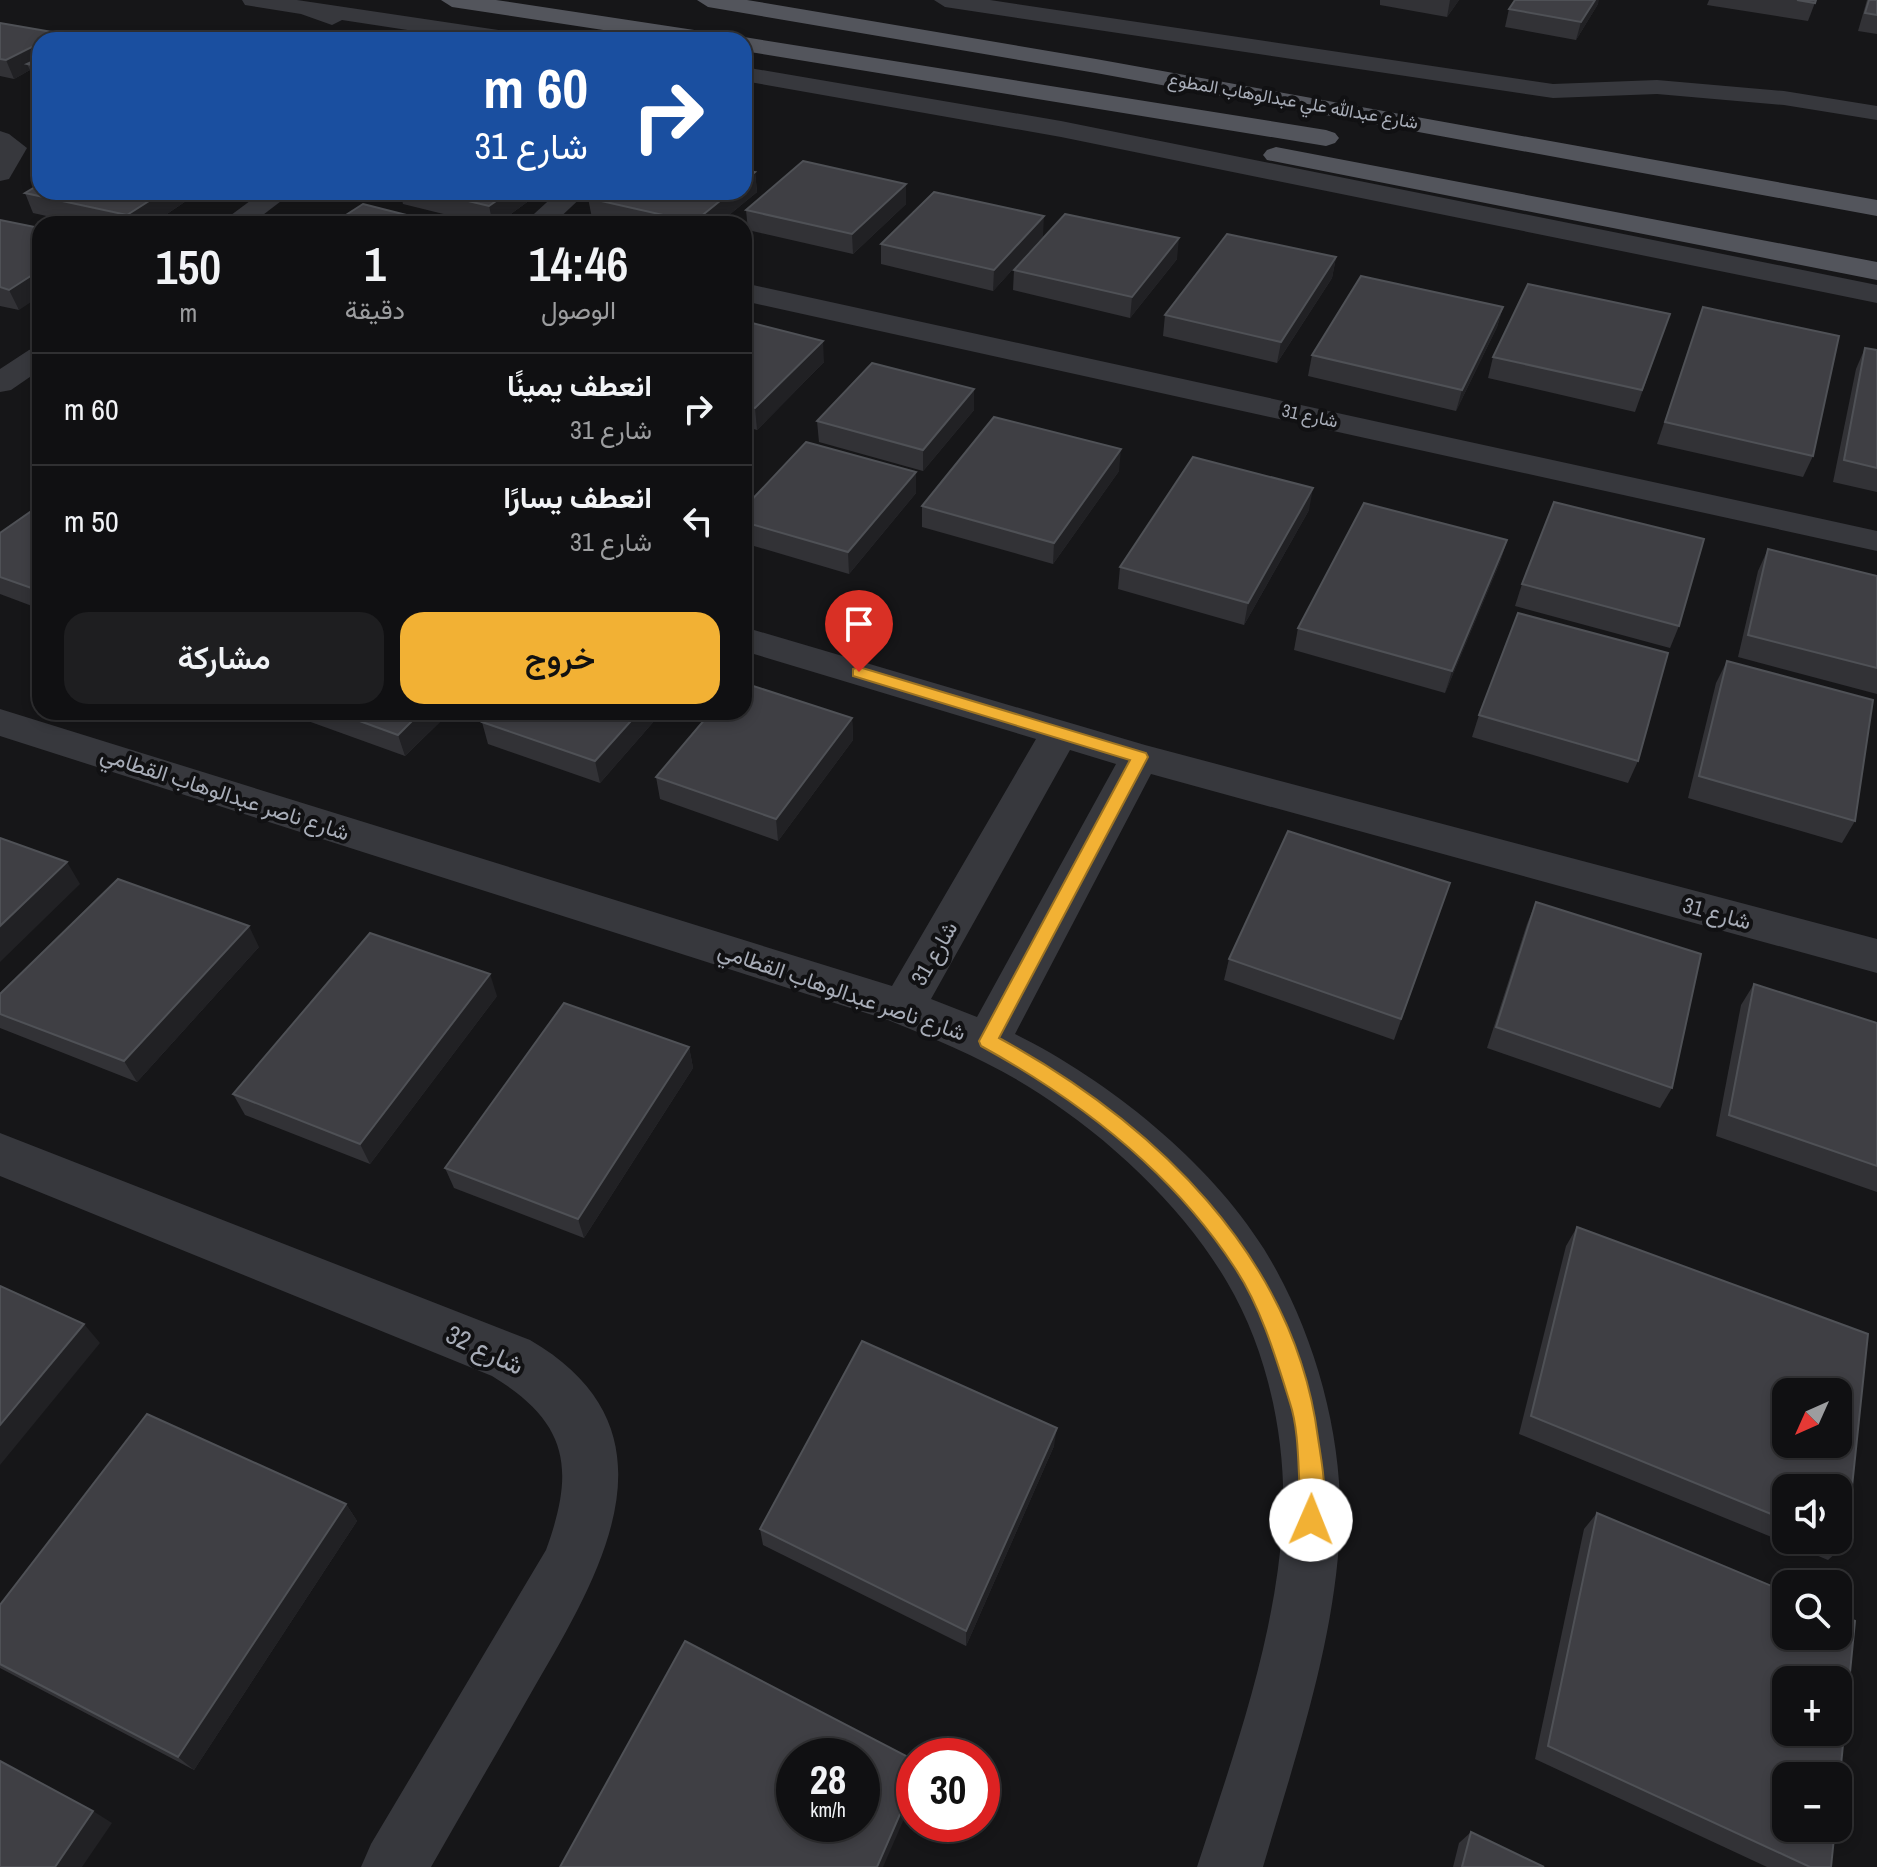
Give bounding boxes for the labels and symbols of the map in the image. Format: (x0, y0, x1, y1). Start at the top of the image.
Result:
street label: شارع عبدالله علي عبدالوهاب المطوع (1165, 66, 1420, 138)
street label: شارع 31 (1280, 397, 1340, 434)
pin (825, 590, 893, 672)
street label: شارع ناصر عبدالوهاب القطامي (96, 739, 353, 851)
street label: شارع 31 (1680, 890, 1754, 936)
street label: شارع 31 (904, 915, 964, 991)
street label: شارع ناصر عبدالوهاب القطامي (713, 934, 970, 1051)
street label: شارع 32 (440, 1316, 530, 1384)
north arrow (1772, 1378, 1852, 1458)
position arrow (1269, 1478, 1353, 1562)
speed limit sign: 30 (896, 1738, 1000, 1842)

